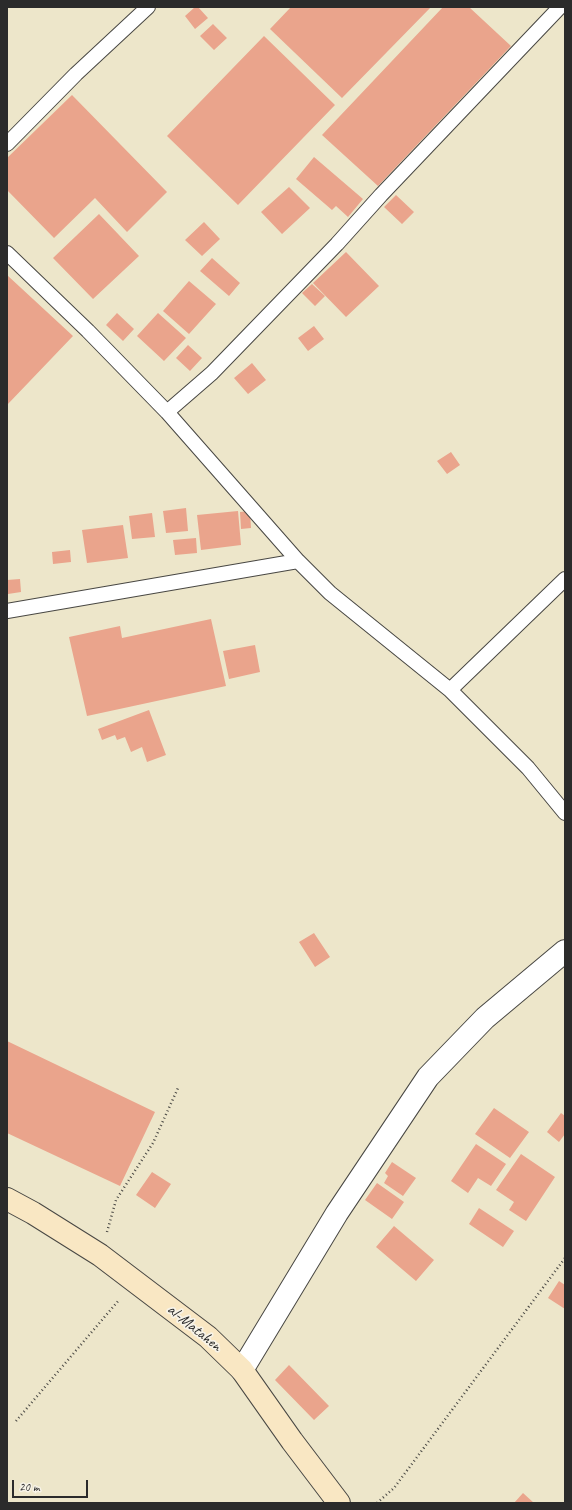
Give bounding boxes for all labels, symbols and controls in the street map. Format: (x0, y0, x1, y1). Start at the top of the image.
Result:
street label: al-Matahen (163, 1300, 225, 1356)
scale bar (14, 1472, 90, 1498)
text: 20 m (19, 1479, 39, 1495)

